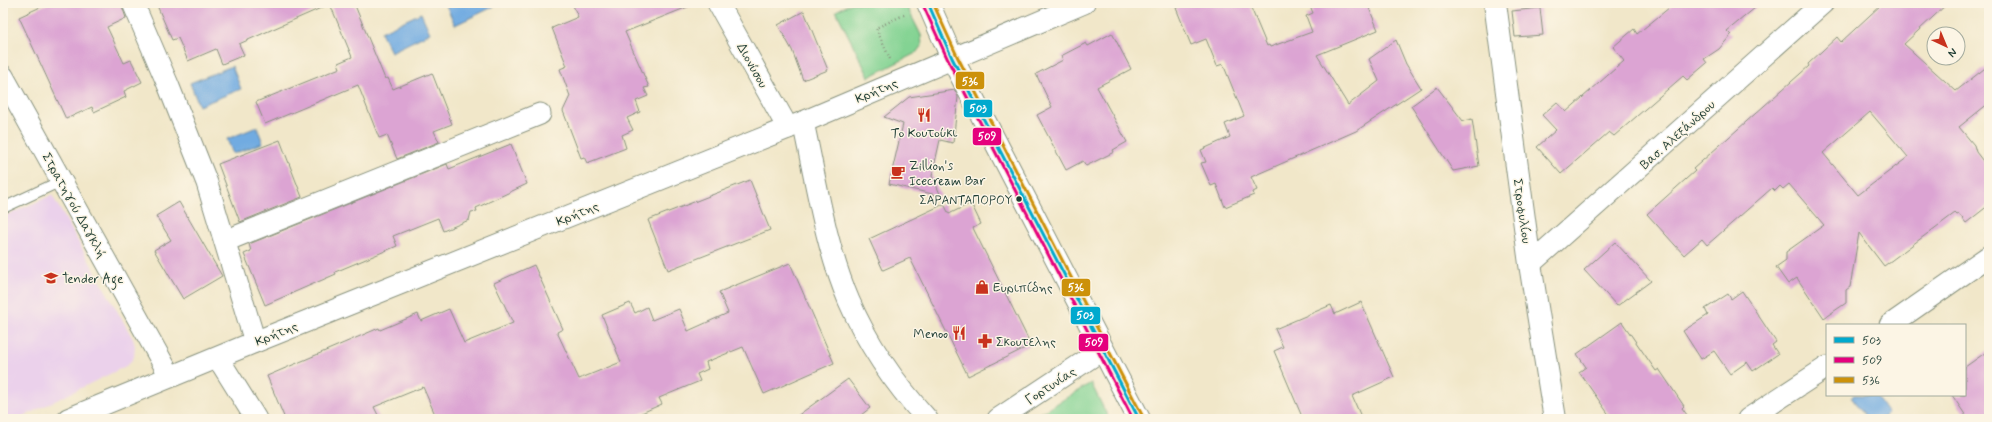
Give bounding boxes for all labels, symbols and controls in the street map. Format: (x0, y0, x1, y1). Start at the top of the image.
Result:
north arrow (1926, 26, 1966, 66)
street label: Διονύσου (732, 40, 771, 91)
text: N (1945, 45, 1960, 60)
line badge: 536 (955, 71, 985, 90)
street label: Κρήτης (853, 75, 901, 108)
text: 536 (962, 75, 978, 89)
street label: Βασ. Αλεξάνδρου (1637, 97, 1719, 174)
line badge: 503 (963, 99, 993, 118)
text: 503 (969, 102, 987, 116)
restaurant icon: Το Κουτούκι (916, 107, 932, 123)
place label: Το Κουτούκι (891, 125, 958, 142)
line badge: 509 (972, 127, 1002, 146)
text: 509 (978, 130, 997, 144)
street label: Στρατηγού Δαγκλή (38, 150, 110, 261)
place label: Zillion's Icecream Bar (909, 158, 986, 190)
cafe icon: Zillion's Icecream Bar (890, 164, 906, 180)
street label: Στροφυλίου (1509, 178, 1535, 245)
place label: ΣΑΡΑΝΤΑΠΟΡΟΥ (919, 193, 1012, 209)
marker: ΣΑΡΑΝΤΑΠΟΡΟΥ (1014, 194, 1024, 204)
street label: Κρήτης (554, 198, 602, 231)
school or university icon: Tender Age (43, 270, 59, 286)
place label: Tender Age (62, 271, 123, 290)
line badge: 536 (1061, 278, 1091, 297)
shop icon: Ευριπίδης (974, 279, 990, 295)
place label: Ευριπίδης (993, 280, 1053, 297)
text: 536 (1068, 281, 1084, 295)
line badge: 503 (1070, 306, 1101, 325)
text: 503 (1076, 309, 1094, 323)
street label: Κρήτης (253, 318, 301, 351)
legend (1826, 324, 1966, 396)
restaurant icon: Menoo (951, 325, 967, 341)
place label: Menoo (913, 326, 948, 343)
pharmacy icon: Σκουτελης (977, 333, 993, 349)
line badge: 509 (1078, 333, 1109, 352)
text: 503 (1862, 333, 1881, 349)
place label: Σκουτελης (996, 334, 1056, 351)
text: 509 (1085, 336, 1104, 350)
text: 509 (1862, 353, 1882, 369)
street label: Γορτυνίας (1022, 363, 1080, 409)
text: 536 (1862, 373, 1880, 389)

